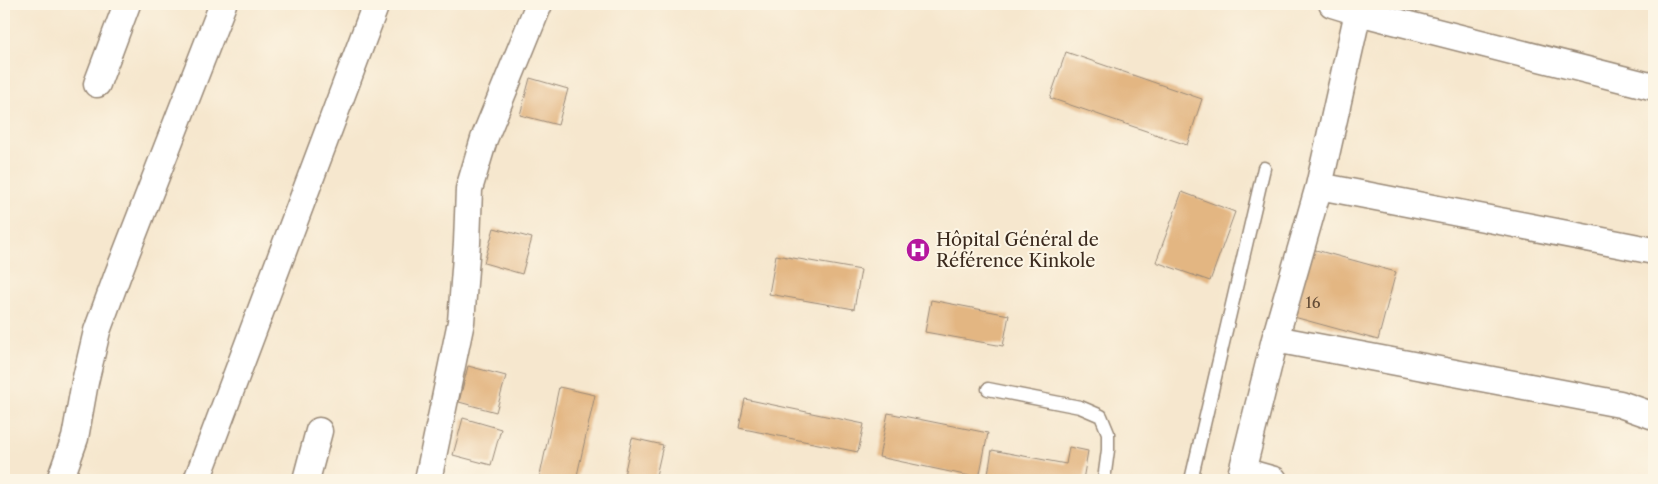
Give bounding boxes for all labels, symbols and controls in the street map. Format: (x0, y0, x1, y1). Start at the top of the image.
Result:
place label: Hôpital Général de Référence Kinkole (936, 229, 1099, 272)
hospital icon: Hôpital Général de Référence Kinkole (905, 237, 931, 263)
house number: 16 (1305, 293, 1321, 312)

